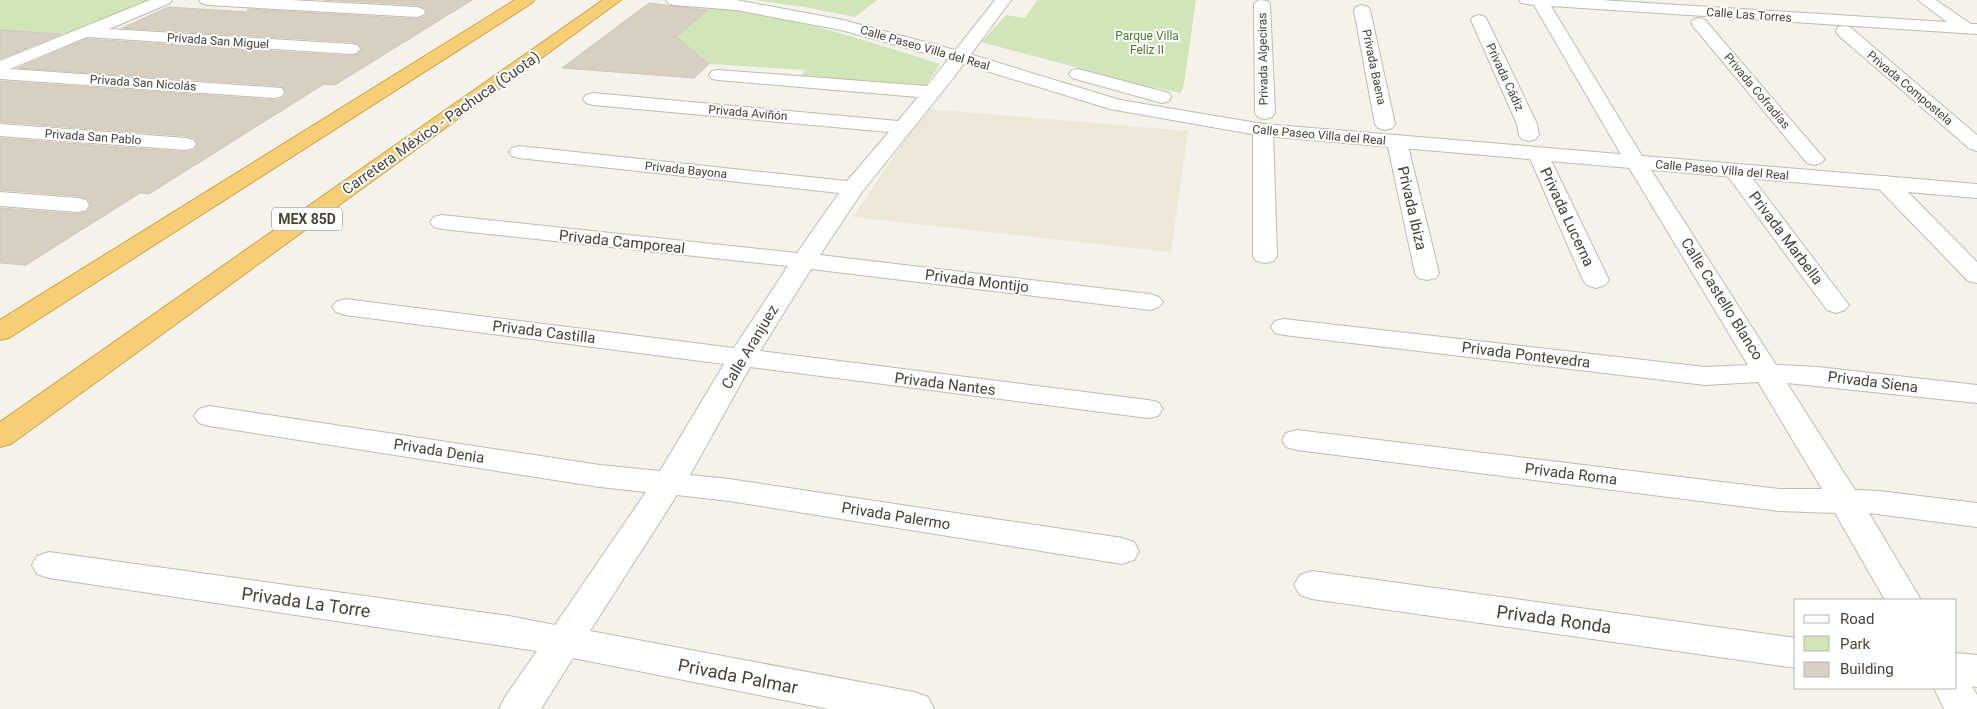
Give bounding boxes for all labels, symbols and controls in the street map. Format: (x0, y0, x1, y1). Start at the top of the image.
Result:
street label: Calle Las Torres (1706, 5, 1792, 25)
street label: Privada Algeciras (1255, 13, 1271, 105)
street label: Calle Paseo Villa del Real (859, 23, 991, 73)
street label: Privada Baena (1359, 28, 1389, 106)
park label: Parque Villa Feliz II (1115, 29, 1179, 57)
street label: Privada San Miguel (166, 30, 270, 52)
street label: Privada Cádiz (1483, 41, 1527, 113)
street label: Carretera México - Pachuca (Cuota) (339, 48, 543, 198)
street label: Privada Compostela (1864, 48, 1956, 128)
street label: Privada Cofradías (1721, 50, 1793, 132)
street label: Privada San Nicolás (89, 72, 197, 94)
street label: Privada Aviñón (708, 103, 788, 123)
street label: Calle Paseo Villa del Real (1252, 122, 1386, 148)
street label: Privada San Pablo (44, 127, 142, 147)
street label: Calle Paseo Villa del Real (1655, 157, 1789, 183)
street label: Privada Bayona (644, 159, 728, 181)
street label: Privada Ibiza (1394, 164, 1430, 252)
street label: Privada Lucerna (1536, 165, 1598, 269)
street label: Privada Marbella (1745, 188, 1827, 288)
road number: MEX 85D (272, 208, 342, 230)
street label: Privada Camporeal (558, 226, 686, 258)
street label: Calle Castello Blanco (1677, 235, 1767, 363)
street label: Privada Montijo (924, 266, 1030, 296)
street label: Calle Aranjuez (718, 302, 782, 392)
street label: Privada Castilla (492, 317, 596, 347)
street label: Privada Pontevedra (1461, 338, 1591, 372)
street label: Privada Siena (1827, 368, 1919, 396)
street label: Privada Nantes (893, 369, 997, 399)
street label: Privada Denia (392, 435, 486, 467)
street label: Privada Roma (1524, 459, 1618, 489)
street label: Privada Palermo (840, 499, 952, 533)
street label: Privada La Torre (240, 583, 372, 621)
legend (1794, 599, 1957, 689)
street label: Privada Ronda (1495, 601, 1613, 637)
text: Road (1840, 610, 1874, 628)
text: Park (1840, 635, 1871, 653)
street label: Privada Palmar (676, 654, 800, 698)
text: Building (1840, 660, 1894, 678)

